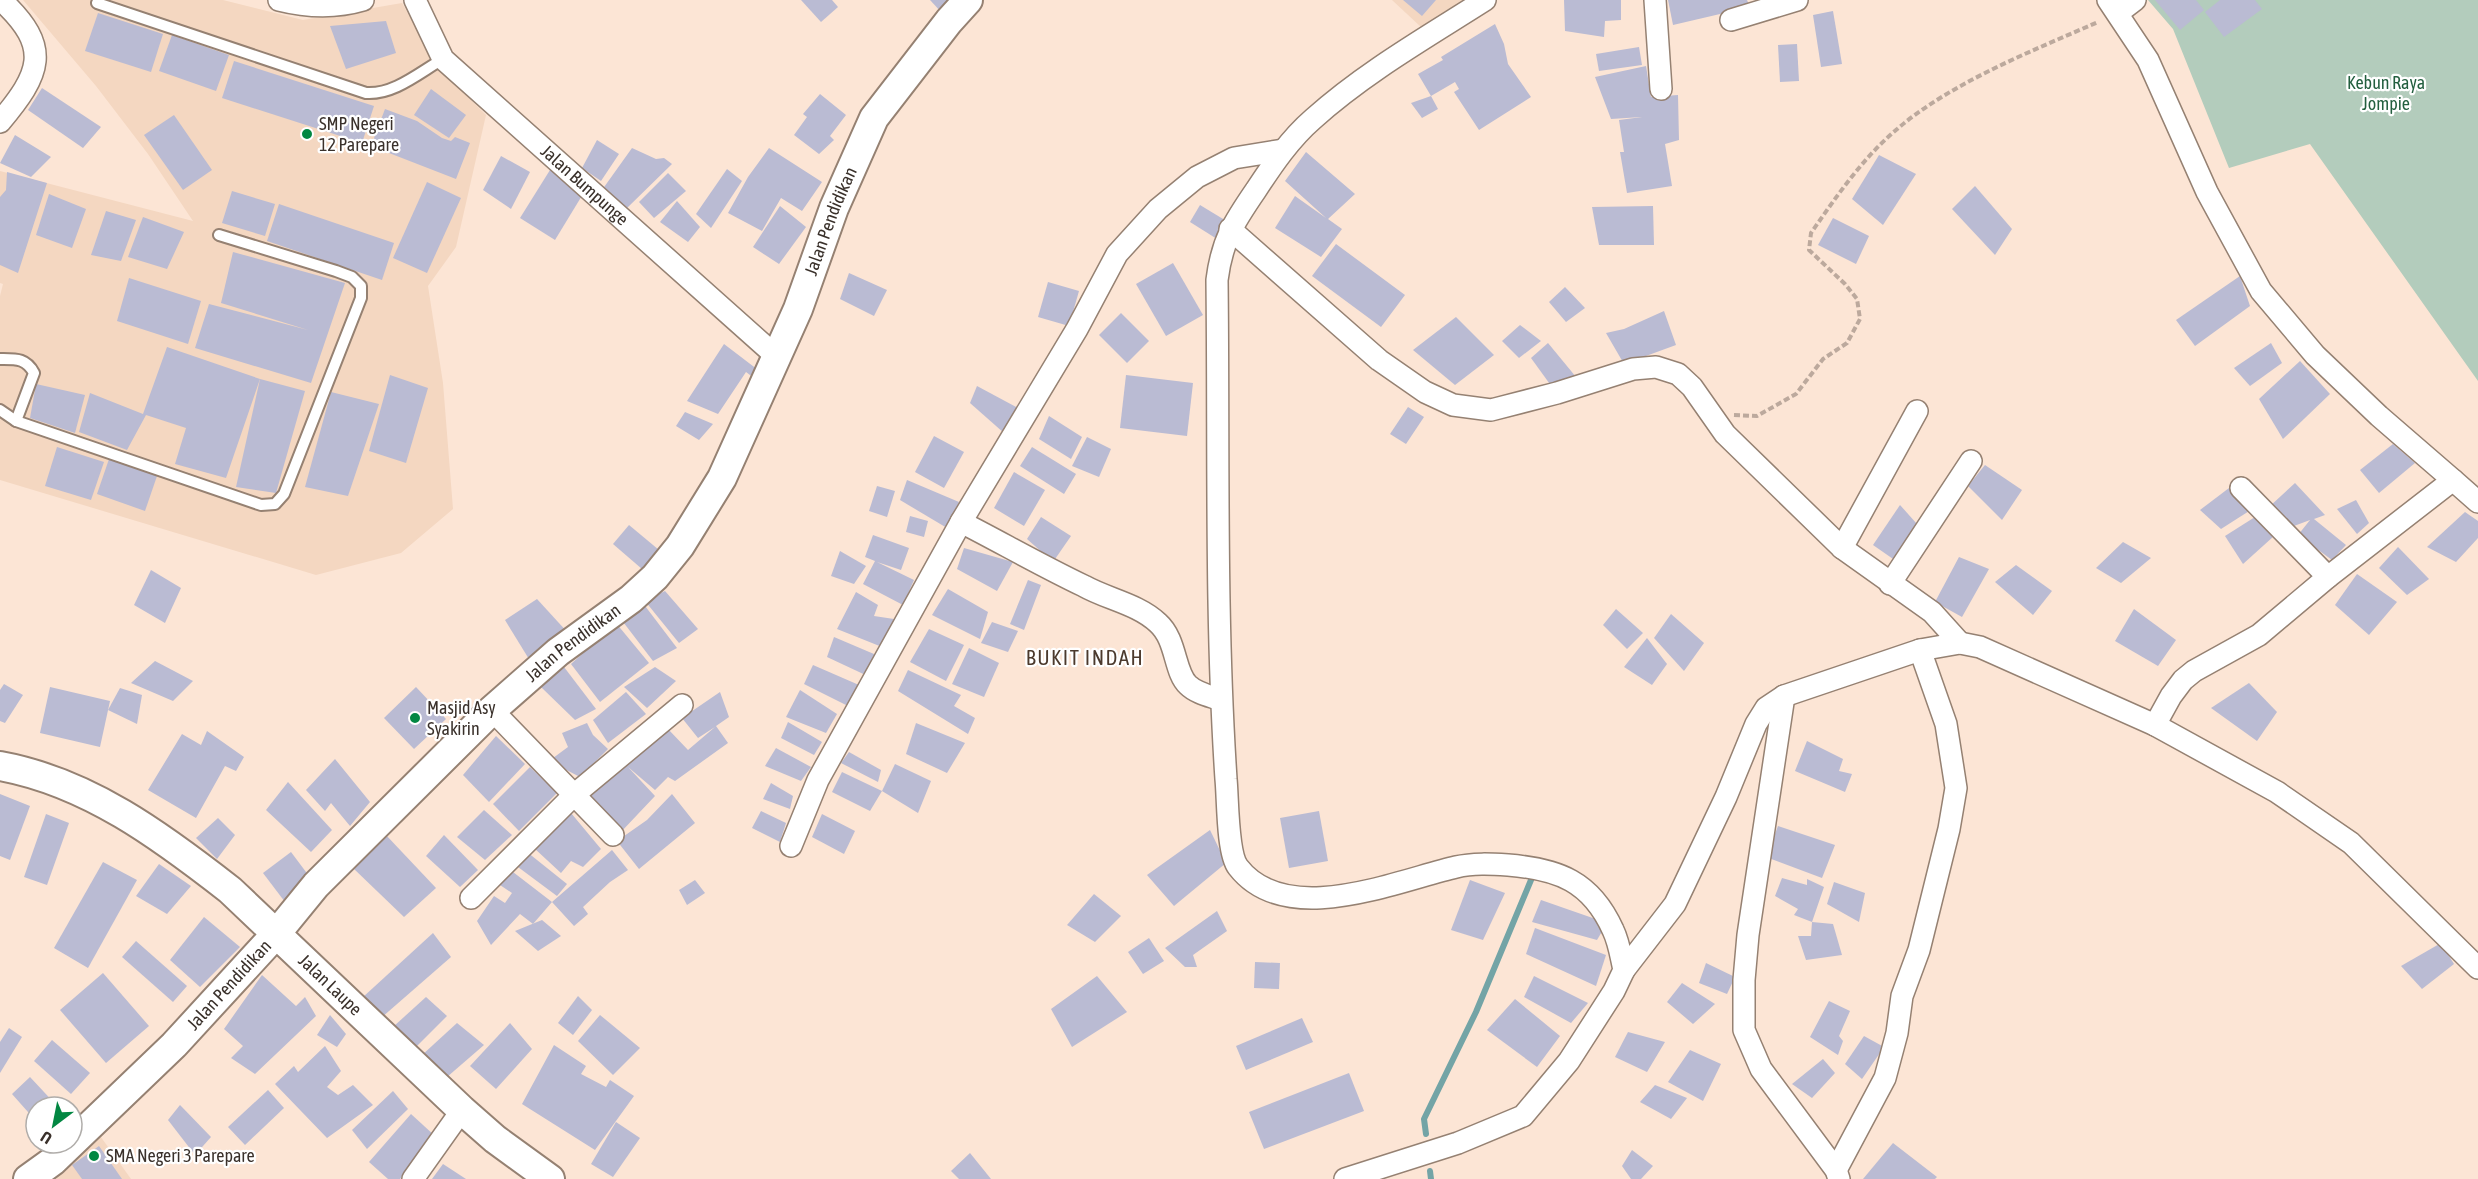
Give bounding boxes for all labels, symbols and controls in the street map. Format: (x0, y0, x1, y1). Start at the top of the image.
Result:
park label: Kebun Raya Jompie (2347, 72, 2425, 114)
place label: SMP Negeri 12 Parepare (319, 113, 399, 155)
marker: SMP Negeri 12 Parepare (300, 127, 314, 141)
street label: Jalan Bumpunge (537, 140, 633, 229)
street label: Jalan Pendidikan (800, 164, 861, 278)
street label: Jalan Pendidikan (521, 599, 624, 686)
district label: BUKIT INDAH (1026, 645, 1144, 669)
place label: Masjid Asy Syakirin (427, 697, 496, 739)
marker: Masjid Asy Syakirin (408, 711, 422, 725)
street label: Jalan Pendidikan (182, 935, 275, 1034)
street label: Jalan Laupe (295, 950, 366, 1020)
north arrow (24, 1095, 84, 1155)
text: U (37, 1128, 55, 1148)
place label: SMA Negeri 3 Parepare (106, 1145, 255, 1166)
marker: SMA Negeri 3 Parepare (87, 1149, 101, 1163)

